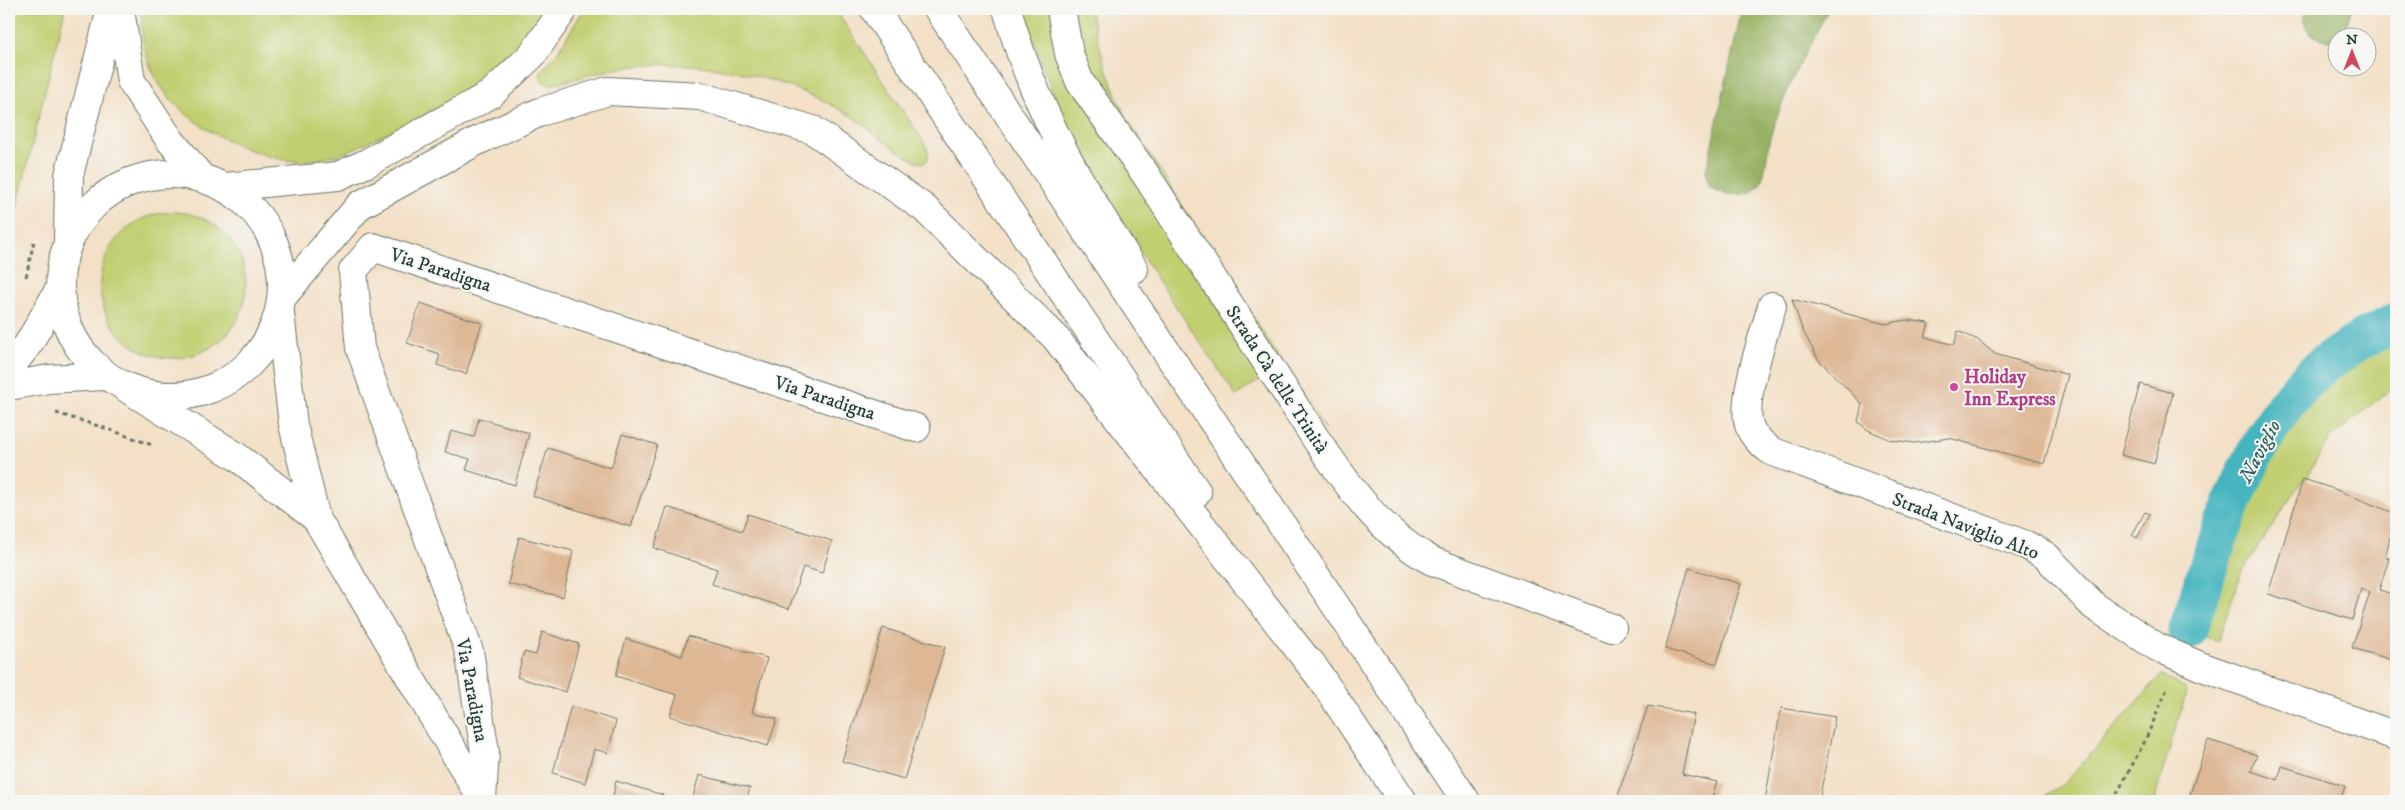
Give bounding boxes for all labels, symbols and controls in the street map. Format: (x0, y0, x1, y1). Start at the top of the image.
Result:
north arrow (2328, 28, 2378, 78)
text: N (2346, 31, 2358, 49)
street label: Via Paradigna (386, 243, 494, 298)
street label: Strada Cà delle Trinità (1220, 302, 1333, 458)
place label: Holiday Inn Express (1964, 366, 2056, 411)
street label: Via Paradigna (770, 371, 878, 426)
marker: Holiday Inn Express (1948, 381, 1960, 393)
water label: Naviglio (2233, 416, 2287, 488)
street label: Strada Naviglio Alto (1889, 488, 2042, 565)
street label: Via Paradigna (450, 636, 493, 744)

